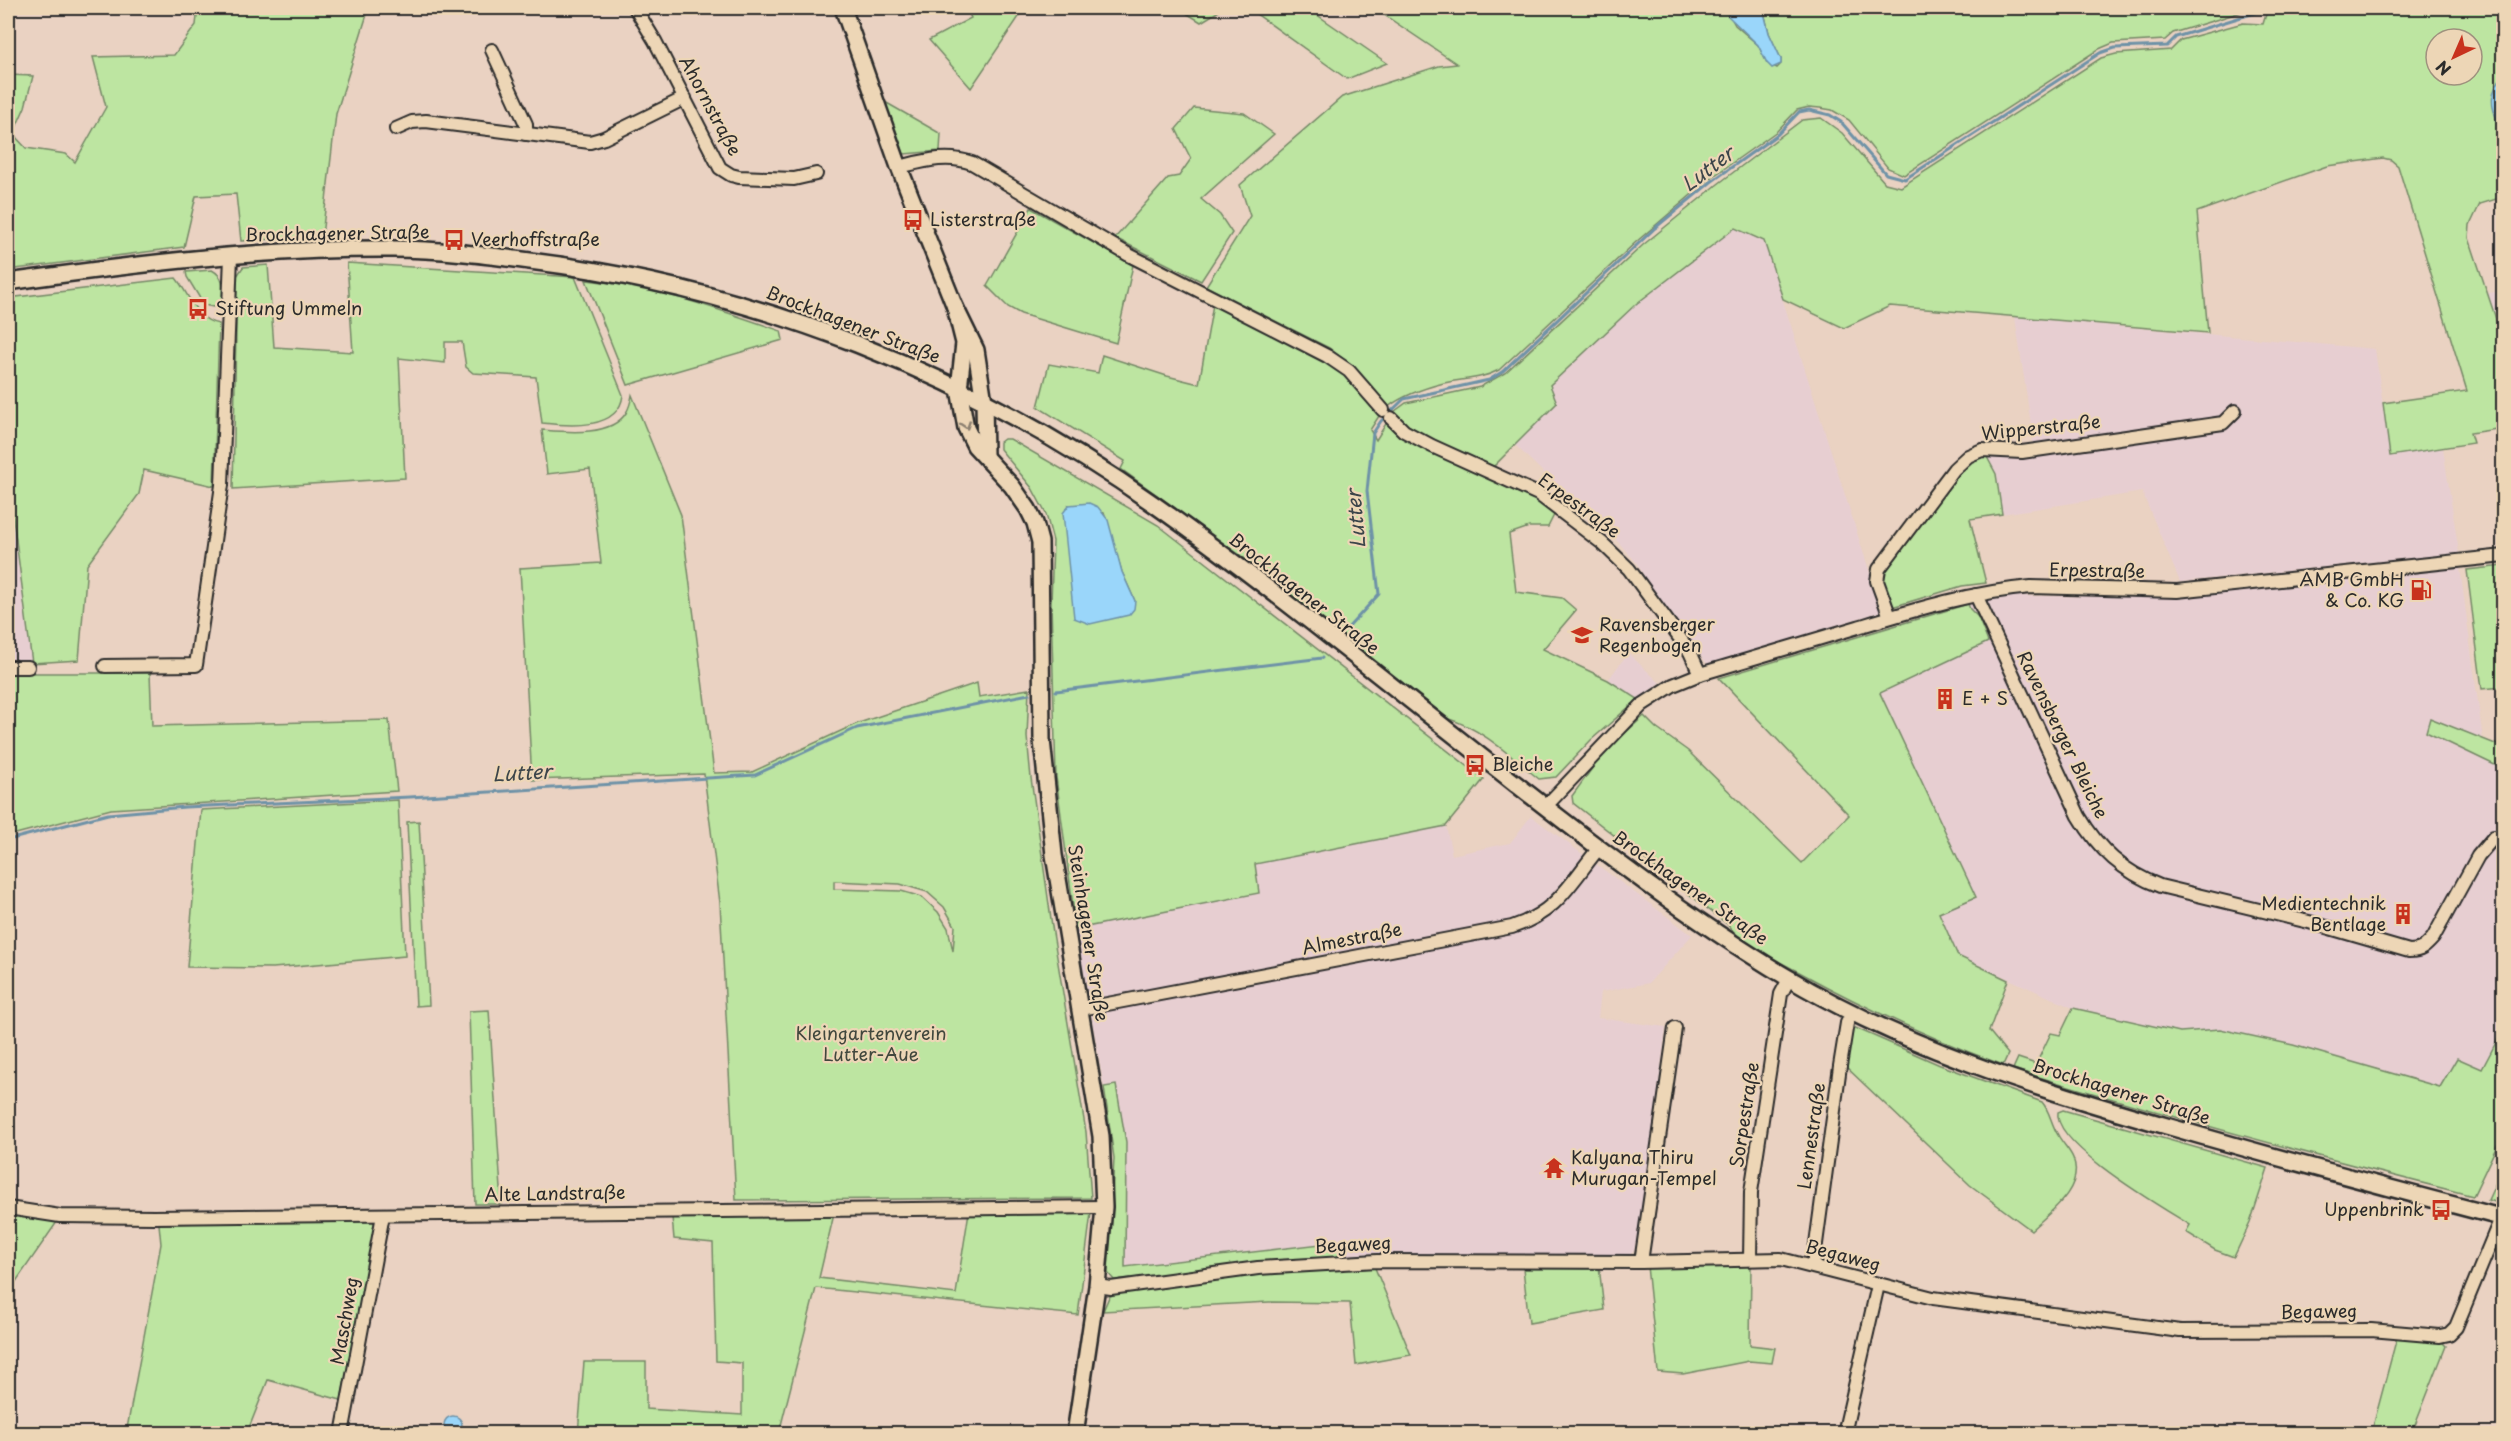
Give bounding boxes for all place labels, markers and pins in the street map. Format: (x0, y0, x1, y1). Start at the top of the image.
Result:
place label: Listerstraße (930, 205, 1036, 232)
bus stop icon: Listerstraße (901, 208, 925, 232)
place label: Veerhoffstraße (471, 225, 600, 252)
bus stop icon: Veerhoffstraße (442, 228, 466, 252)
place label: Stiftung Ummeln (215, 294, 362, 321)
bus stop icon: Stiftung Ummeln (186, 297, 210, 321)
place label: AMB GmbH & Co. KG (2300, 565, 2404, 613)
fuel station icon: AMB GmbH & Co. KG (2409, 578, 2433, 602)
place label: Ravensberger Regenbogen (1599, 610, 1716, 658)
school or university icon: Ravensberger Regenbogen (1570, 623, 1594, 647)
place label: E + S (1962, 684, 2008, 711)
building icon: E + S (1933, 687, 1957, 711)
place label: Bleiche (1492, 750, 1553, 777)
bus stop icon: Bleiche (1463, 753, 1487, 777)
place label: Medientechnik Bentlage (2261, 889, 2386, 937)
building icon: Medientechnik Bentlage (2391, 902, 2415, 926)
place label: Kalyana Thiru Murugan-Tempel (1571, 1143, 1717, 1191)
temple icon: Kalyana Thiru Murugan-Tempel (1542, 1156, 1566, 1180)
place label: Uppenbrink (2324, 1195, 2424, 1222)
bus stop icon: Uppenbrink (2429, 1198, 2453, 1222)

